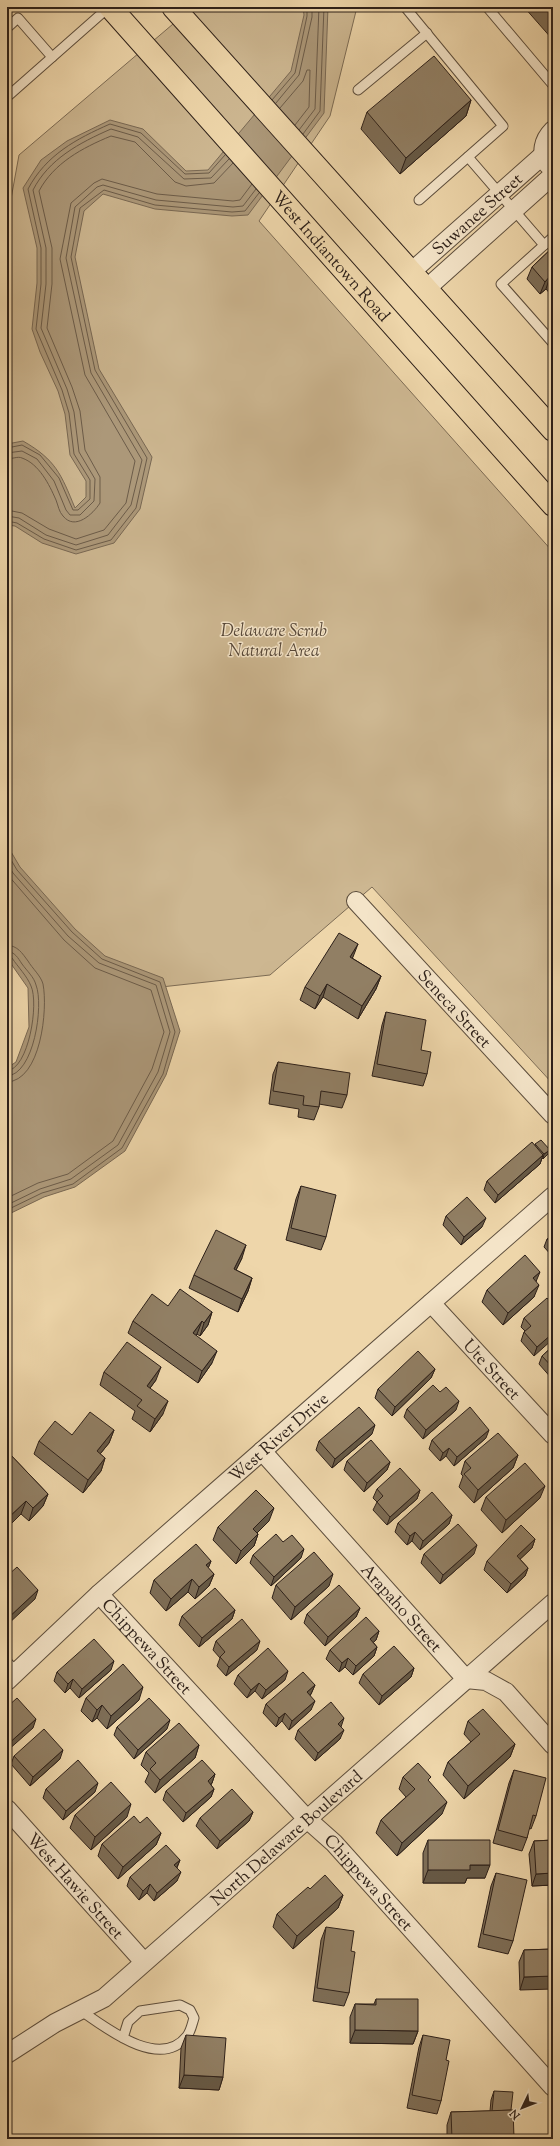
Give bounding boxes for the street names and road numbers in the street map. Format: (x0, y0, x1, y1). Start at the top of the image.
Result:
street label: Suwanee Street (428, 168, 529, 262)
street label: West Indiantown Road (265, 186, 395, 328)
street label: Seneca Street (411, 965, 496, 1054)
street label: Ute Street (456, 1335, 525, 1406)
street label: West River Drive (224, 1388, 335, 1489)
street label: Arapaho Street (354, 1559, 447, 1659)
street label: Chippewa Street (95, 1594, 196, 1701)
street label: North Delaware Boulevard (207, 1765, 369, 1912)
street label: West Hawie Street (20, 1829, 128, 1946)
street label: Chippewa Street (318, 1830, 418, 1937)

